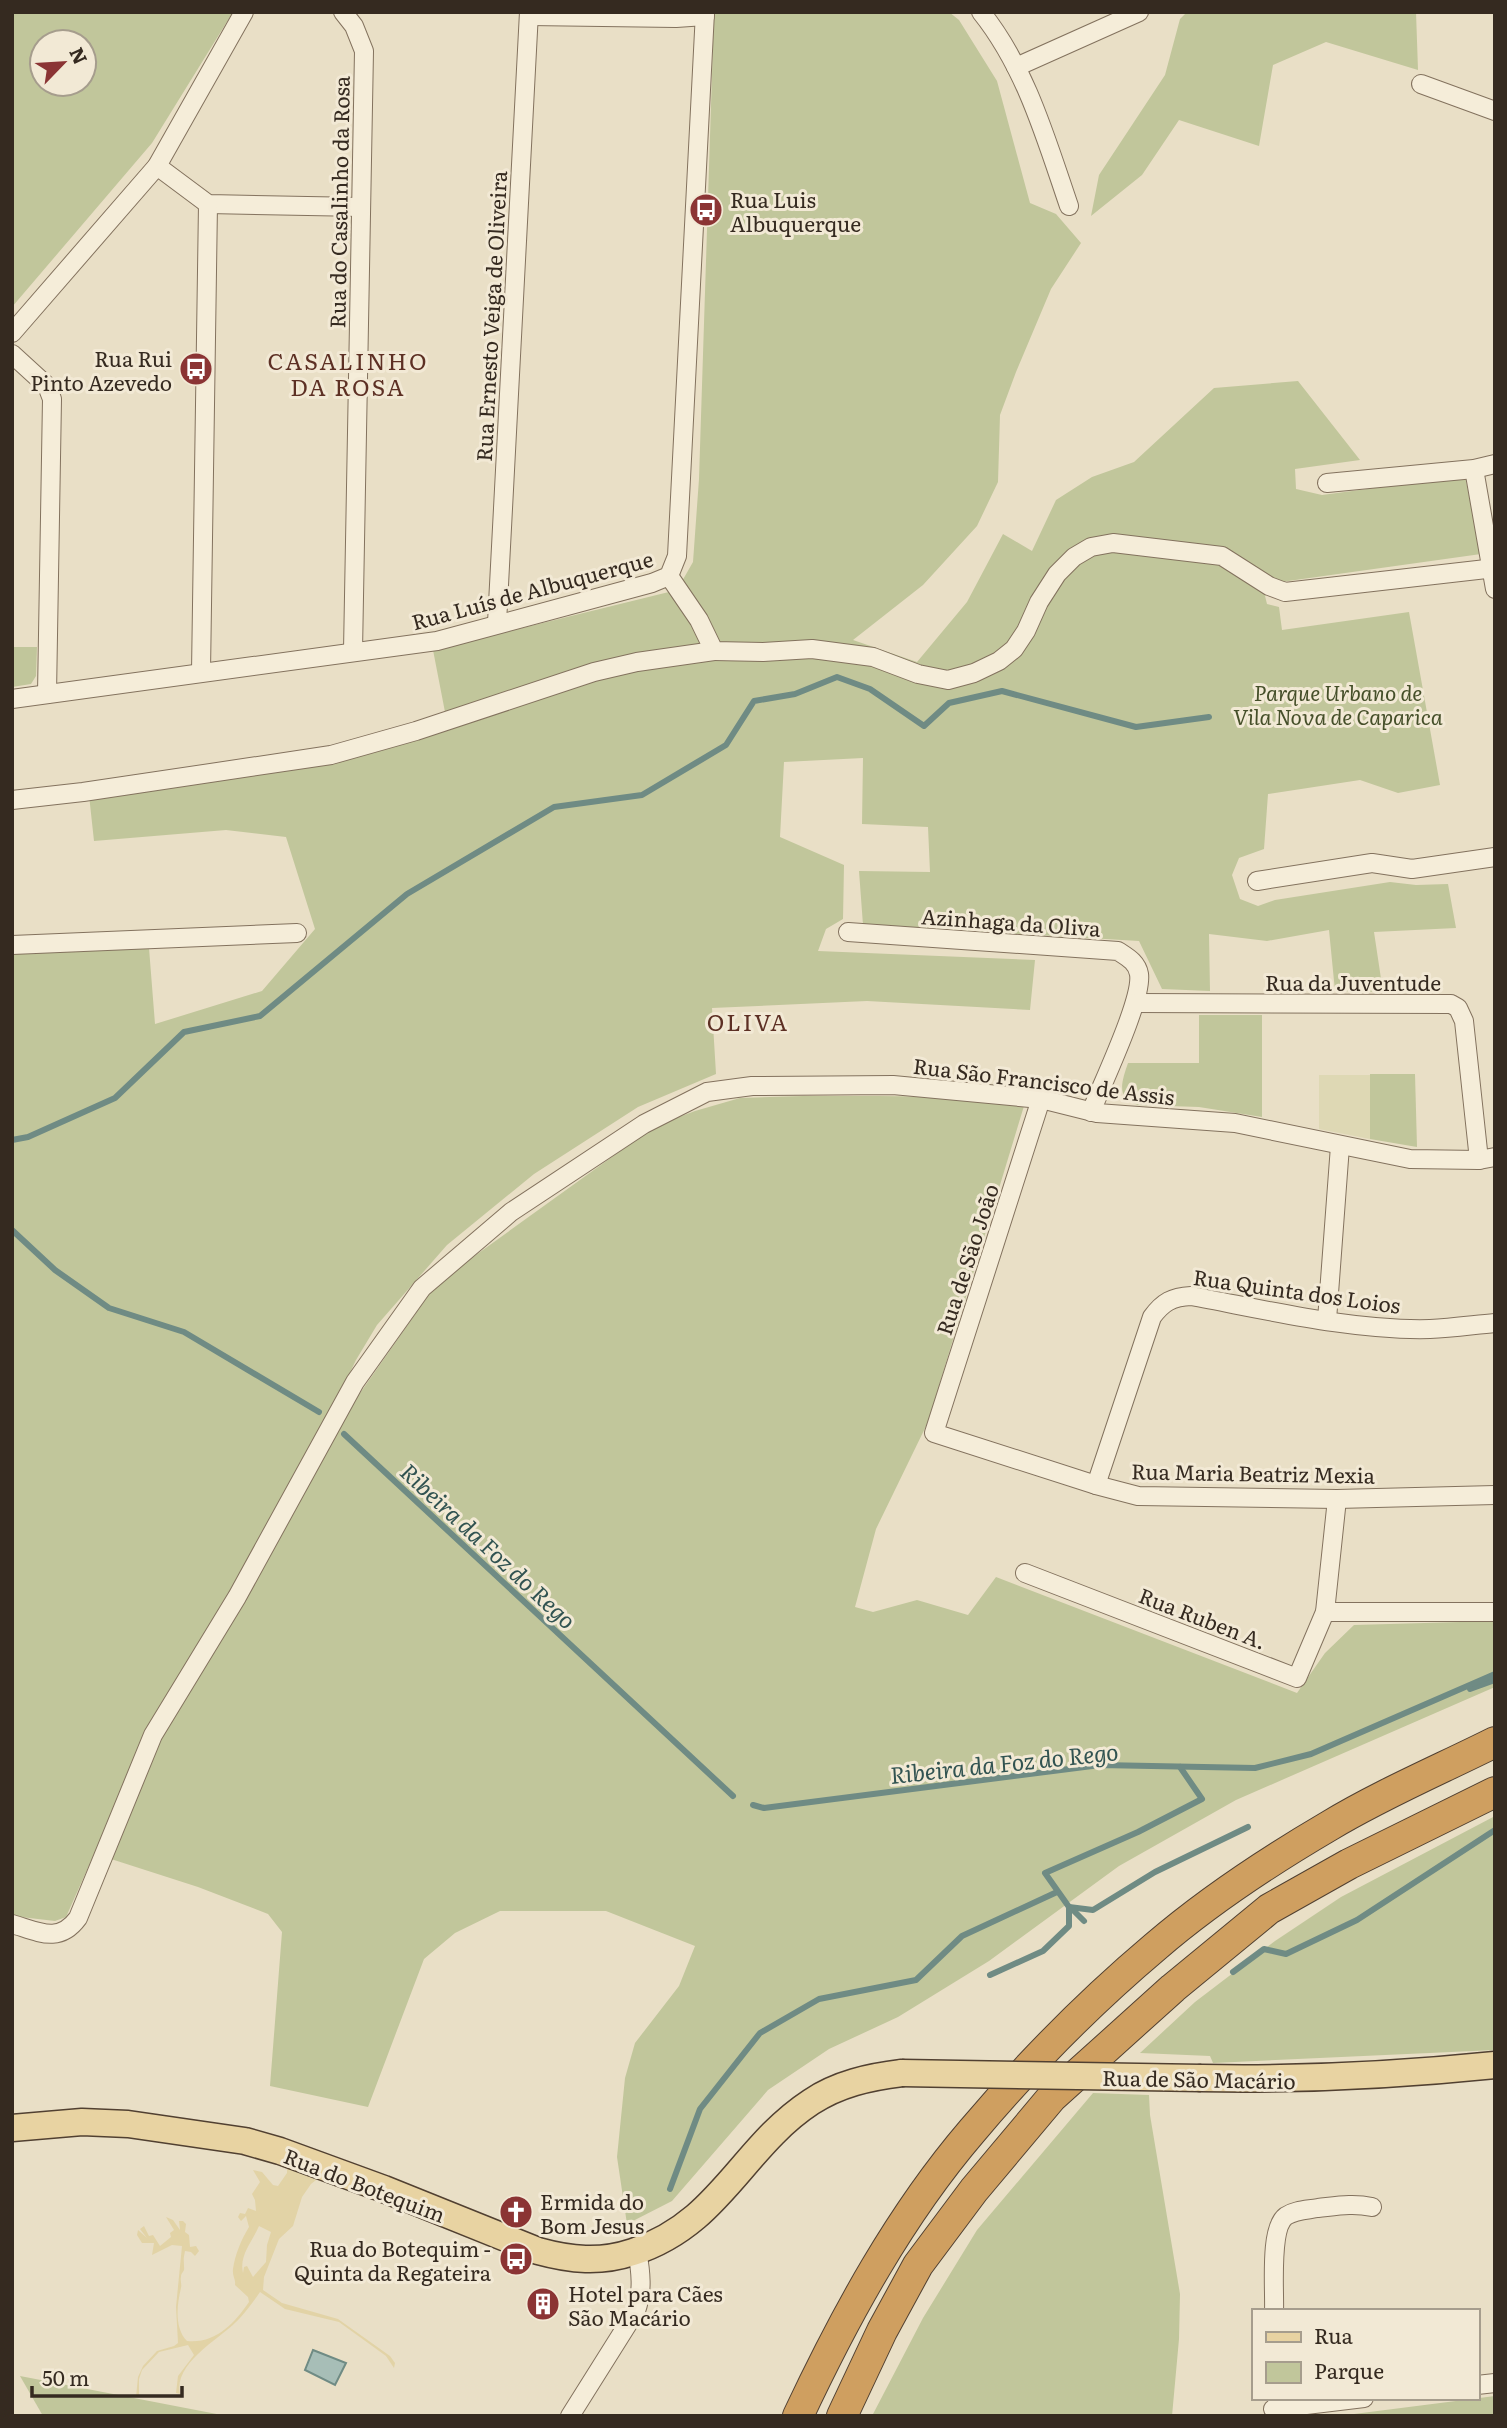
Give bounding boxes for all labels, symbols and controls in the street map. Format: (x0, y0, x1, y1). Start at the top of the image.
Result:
north arrow (28, 28, 98, 98)
text: N (63, 42, 95, 69)
street label: Rua do Casalinho da Rosa (320, 75, 356, 329)
street label: Rua Ernesto Veiga de Oliveira (467, 169, 513, 462)
place label: Rua Luis Albuquerque (730, 183, 861, 238)
bus stop icon: Rua Luis Albuquerque (687, 191, 725, 229)
place label: Rua Rui Pinto Azevedo (30, 342, 172, 397)
district label: CASALINHO DA ROSA (268, 343, 428, 403)
bus stop icon: Rua Rui Pinto Azevedo (177, 350, 215, 388)
street label: Rua Luís de Albuquerque (408, 542, 656, 636)
park label: Parque Urbano de Vila Nova de Caparica (1233, 676, 1443, 731)
street label: Azinhaga da Oliva (920, 899, 1102, 943)
street label: Rua da Juventude (1265, 966, 1441, 997)
district label: OLIVA (707, 1004, 789, 1038)
street label: Rua São Francisco de Assis (912, 1049, 1176, 1111)
street label: Rua de São João (927, 1179, 1005, 1339)
street label: Rua Quinta dos Loios (1191, 1260, 1403, 1320)
water label: Ribeira da Foz do Rego (393, 1454, 585, 1636)
street label: Rua Maria Beatriz Mexia (1131, 1454, 1376, 1490)
street label: Rua Ruben A. (1135, 1578, 1271, 1656)
water label: Ribeira da Foz do Rego (888, 1733, 1120, 1791)
street label: Rua de São Macário (1102, 2061, 1296, 2095)
street label: Rua do Botequim (280, 2139, 450, 2229)
place label: Ermida do Bom Jesus (540, 2185, 644, 2240)
church icon: Ermida do Bom Jesus (497, 2193, 535, 2231)
place label: Rua do Botequim - Quinta da Regateira (294, 2232, 492, 2287)
bus stop icon: Rua do Botequim - Quinta da Regateira (497, 2240, 535, 2278)
place label: Hotel para Cães São Macário (568, 2277, 723, 2332)
building icon: Hotel para Cães São Macário (524, 2285, 562, 2323)
legend (1252, 2309, 1479, 2400)
text: Rua (1314, 2319, 1354, 2350)
scale bar (32, 2354, 182, 2398)
text: Parque (1314, 2354, 1384, 2385)
text: 50 m (42, 2361, 89, 2392)

